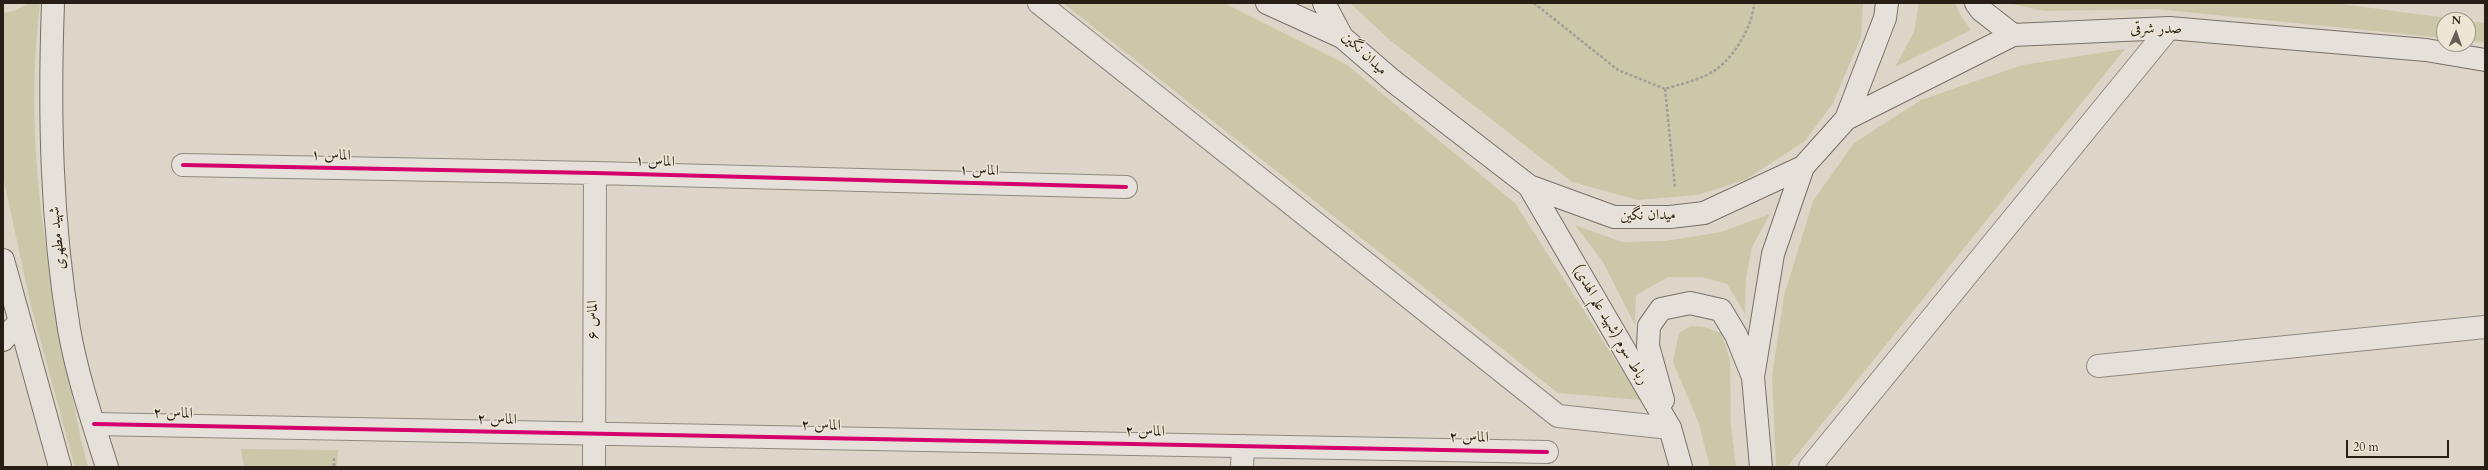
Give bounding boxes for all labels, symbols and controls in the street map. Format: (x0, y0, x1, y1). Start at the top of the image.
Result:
north arrow (2436, 12, 2476, 52)
text: N (2451, 13, 2461, 28)
street label: صدر شرقی (2130, 21, 2182, 39)
street label: میدان نگین (1338, 28, 1390, 80)
street label: الماس ۱ (311, 147, 351, 165)
street label: الماس ۱ (635, 152, 675, 172)
street label: الماس ۱ (959, 161, 999, 181)
street label: شهید مطهری (46, 206, 70, 270)
street label: میدان نگین (1620, 207, 1676, 225)
street label: رباط سوم (شهید علم الهدی) (1568, 262, 1652, 388)
street label: الماس ۶ (585, 300, 603, 340)
street label: الماس ۲ (153, 405, 193, 423)
street label: الماس ۲ (477, 411, 517, 429)
street label: الماس ۲ (801, 417, 841, 435)
street label: الماس ۲ (1125, 423, 1165, 441)
street label: الماس ۲ (1449, 429, 1489, 447)
scale bar (2348, 432, 2451, 458)
text: 20 m (2353, 439, 2379, 455)

